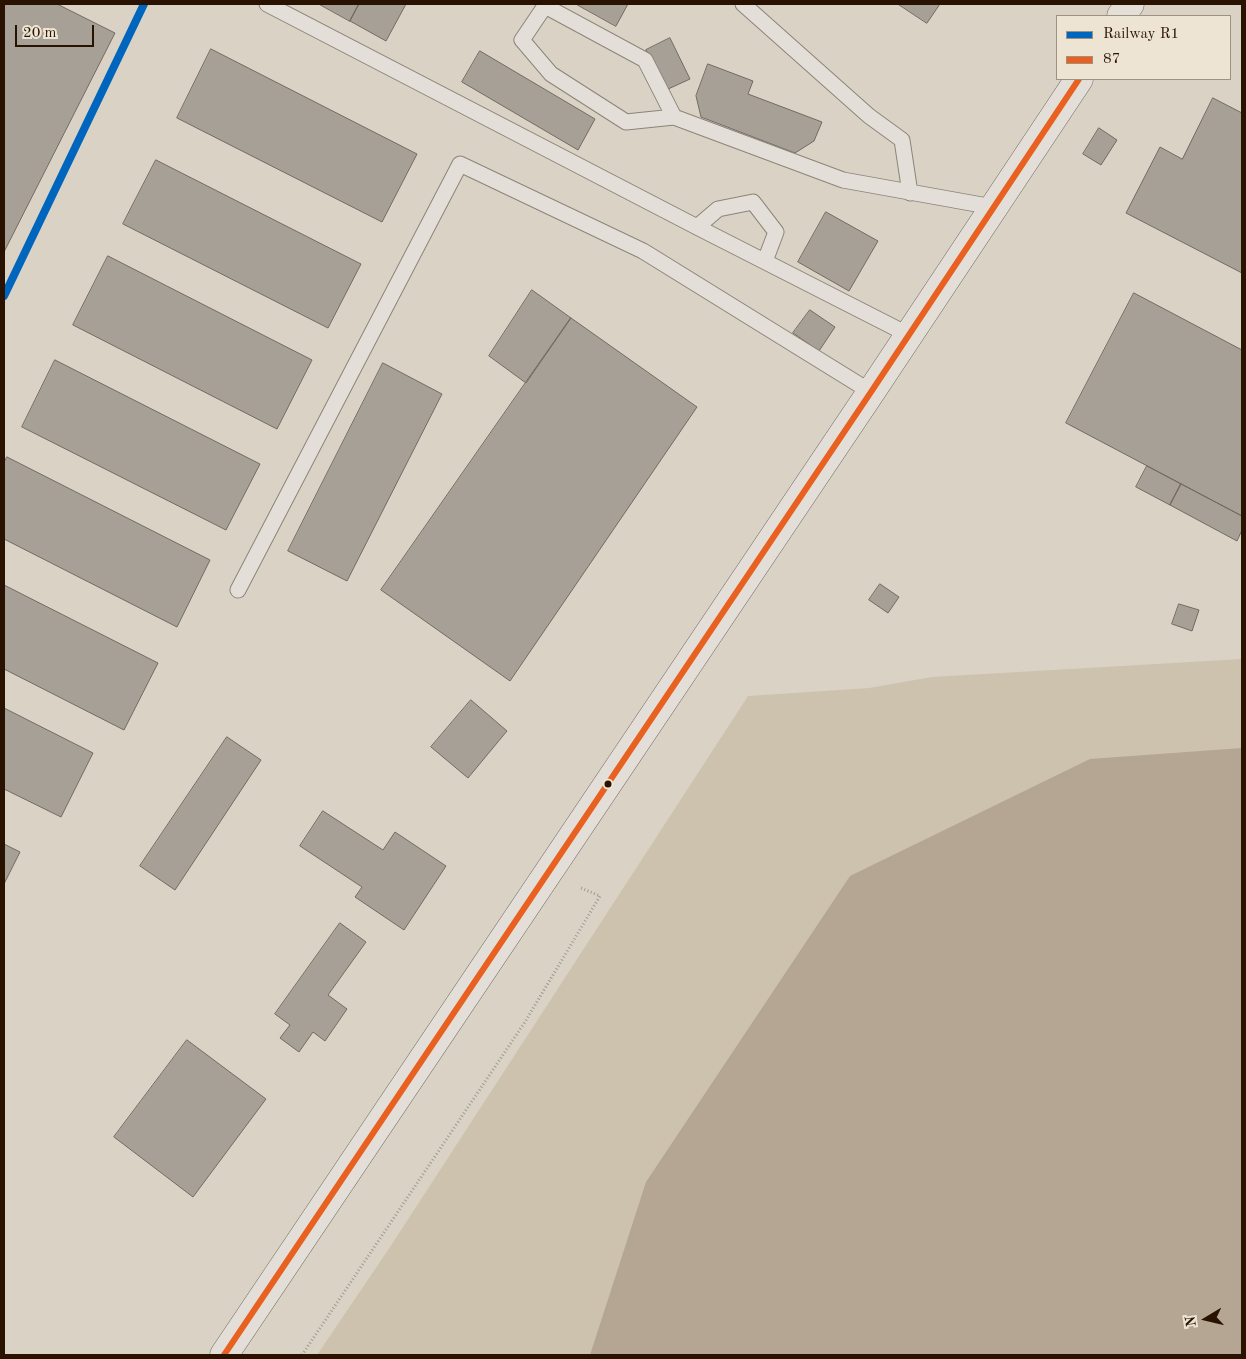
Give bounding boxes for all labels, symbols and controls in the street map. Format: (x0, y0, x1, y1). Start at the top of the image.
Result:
scale bar (18, 15, 96, 47)
legend (1056, 15, 1231, 80)
text: 20 m (23, 26, 57, 41)
text: Railway R1 (1103, 27, 1179, 42)
text: 87 (1103, 52, 1120, 67)
unlabelled marker (603, 779, 613, 789)
north arrow (1181, 1294, 1231, 1344)
text: N (1183, 1315, 1199, 1328)

